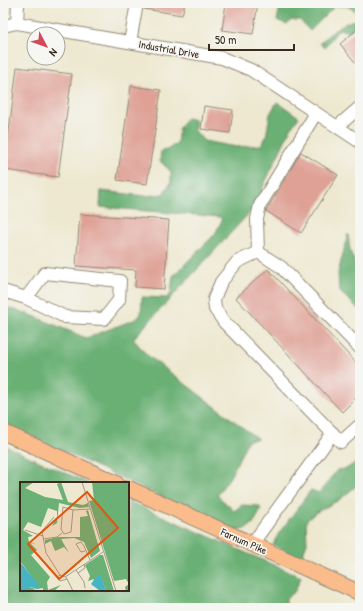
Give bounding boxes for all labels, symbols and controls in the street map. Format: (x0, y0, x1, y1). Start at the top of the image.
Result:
north arrow (26, 26, 66, 66)
scale bar (209, 26, 294, 52)
text: 50 m (215, 31, 236, 48)
street label: Industrial Drive (138, 37, 201, 61)
text: N (46, 46, 61, 59)
inset map (20, 482, 129, 591)
street label: Farnum Pike (218, 524, 270, 558)

